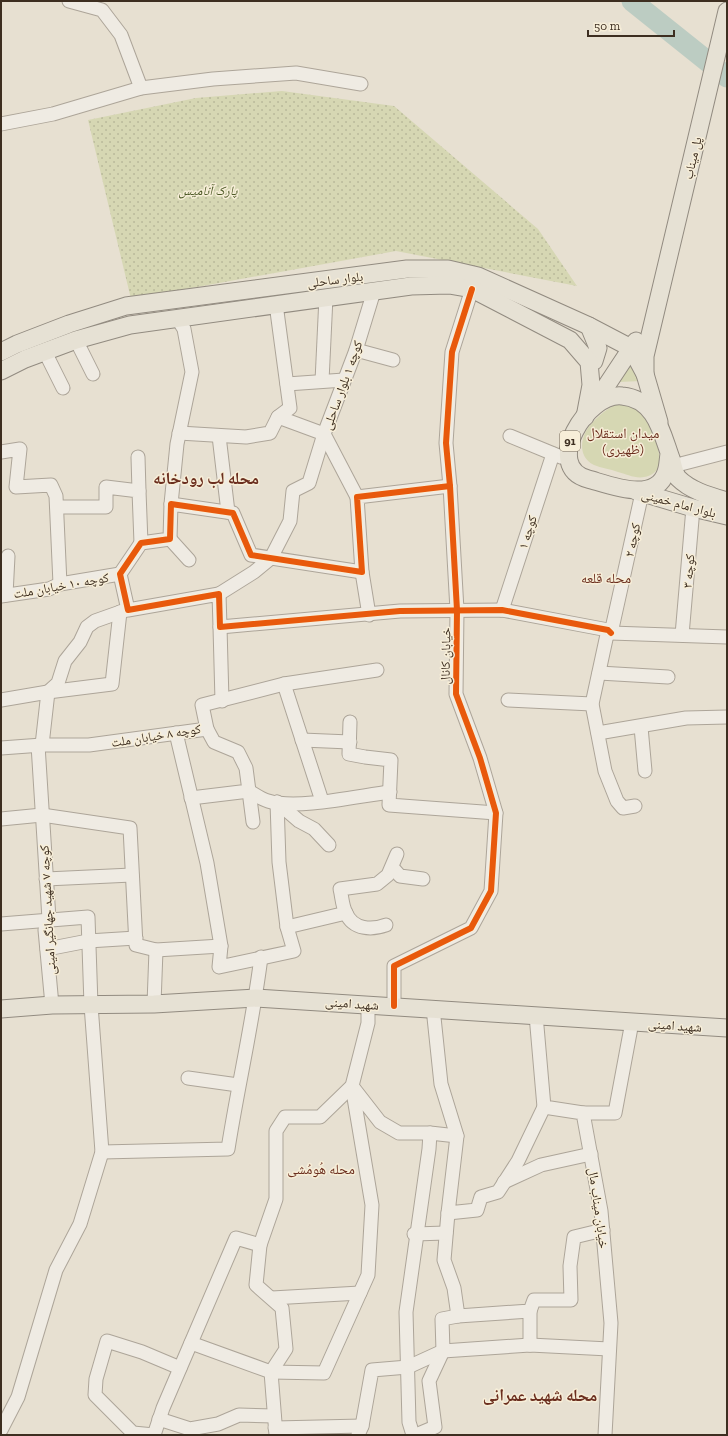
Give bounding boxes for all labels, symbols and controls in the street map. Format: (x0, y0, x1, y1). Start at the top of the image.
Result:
scale bar (588, 12, 674, 38)
text: 50 m (594, 19, 621, 33)
street label: پل میناب (680, 135, 706, 181)
park label: پارک آنامیس (179, 183, 238, 199)
street label: بلوار ساحلی (306, 269, 364, 291)
street label: کوچه ۱ بلوار ساحلی (319, 338, 367, 432)
district label: میدان استقلال (ظهیری) (587, 425, 659, 458)
road number: 91 (560, 431, 580, 451)
district label: محله لب رودخانه (153, 468, 259, 489)
street label: بلوار امام خمینی (640, 486, 718, 522)
street label: کوچه ۱ (515, 513, 541, 551)
street label: کوچه ۲ (622, 521, 645, 559)
street label: کوچه ۳ (680, 553, 699, 589)
street label: کوچه ۱۰ خیابان ملت (12, 570, 111, 602)
district label: محله قلعه (581, 570, 631, 587)
street label: خیابان کانال (438, 627, 454, 685)
street label: کوچه ۸ خیابان ملت (110, 721, 203, 751)
street label: کوچه ۷ شهید جهانگیر امینی (37, 844, 59, 975)
street label: شهید امینی (325, 994, 379, 1014)
street label: شهید امینی (648, 1016, 702, 1036)
district label: محله هُومُشی (287, 1161, 355, 1178)
street label: خیابان میناب مال (584, 1167, 612, 1250)
district label: محله شهید عمرانی (483, 1385, 597, 1405)

